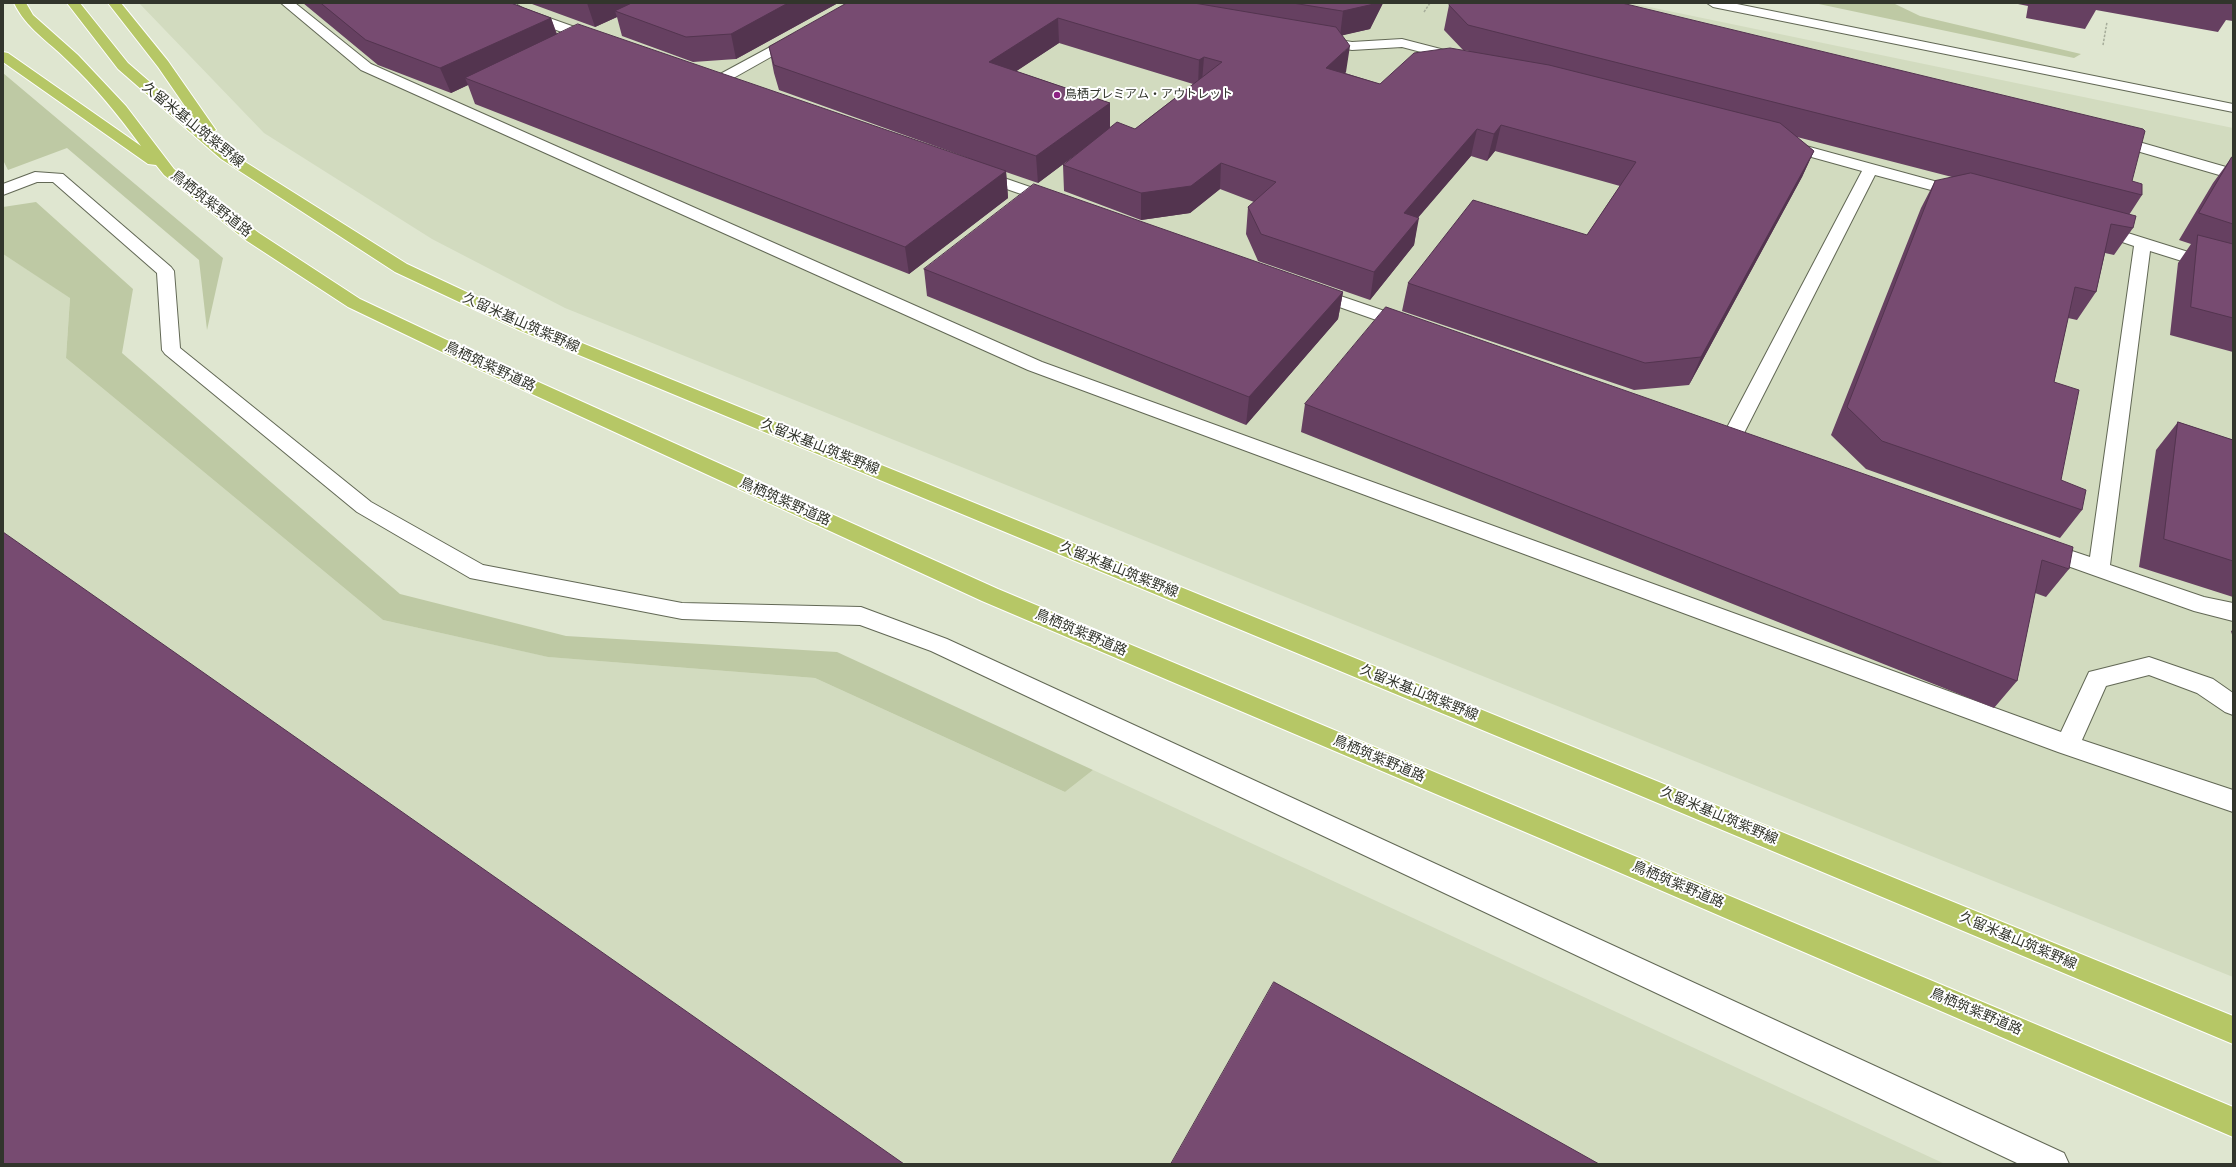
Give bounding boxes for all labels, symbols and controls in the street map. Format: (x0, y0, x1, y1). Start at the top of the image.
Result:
street label: 久留米基山筑紫野線 (139, 79, 247, 171)
place label: 鳥栖プレミアム・アウトレット (1065, 88, 1233, 102)
marker: 鳥栖プレミアム・アウトレット (1052, 90, 1062, 100)
street label: 鳥栖筑紫野道路 (167, 167, 255, 241)
street label: 久留米基山筑紫野線 (460, 290, 582, 356)
street label: 鳥栖筑紫野道路 (442, 339, 538, 395)
street label: 久留米基山筑紫野線 (758, 416, 882, 478)
street label: 鳥栖筑紫野道路 (737, 474, 833, 530)
street label: 久留米基山筑紫野線 (1057, 539, 1181, 601)
street label: 鳥栖筑紫野道路 (1033, 606, 1129, 660)
street label: 久留米基山筑紫野線 (1357, 662, 1481, 724)
street label: 鳥栖筑紫野道路 (1331, 732, 1427, 786)
street label: 久留米基山筑紫野線 (1658, 784, 1780, 848)
street label: 鳥栖筑紫野道路 (1630, 858, 1726, 912)
street label: 久留米基山筑紫野線 (1957, 909, 2079, 973)
street label: 鳥栖筑紫野道路 (1928, 985, 2024, 1039)

